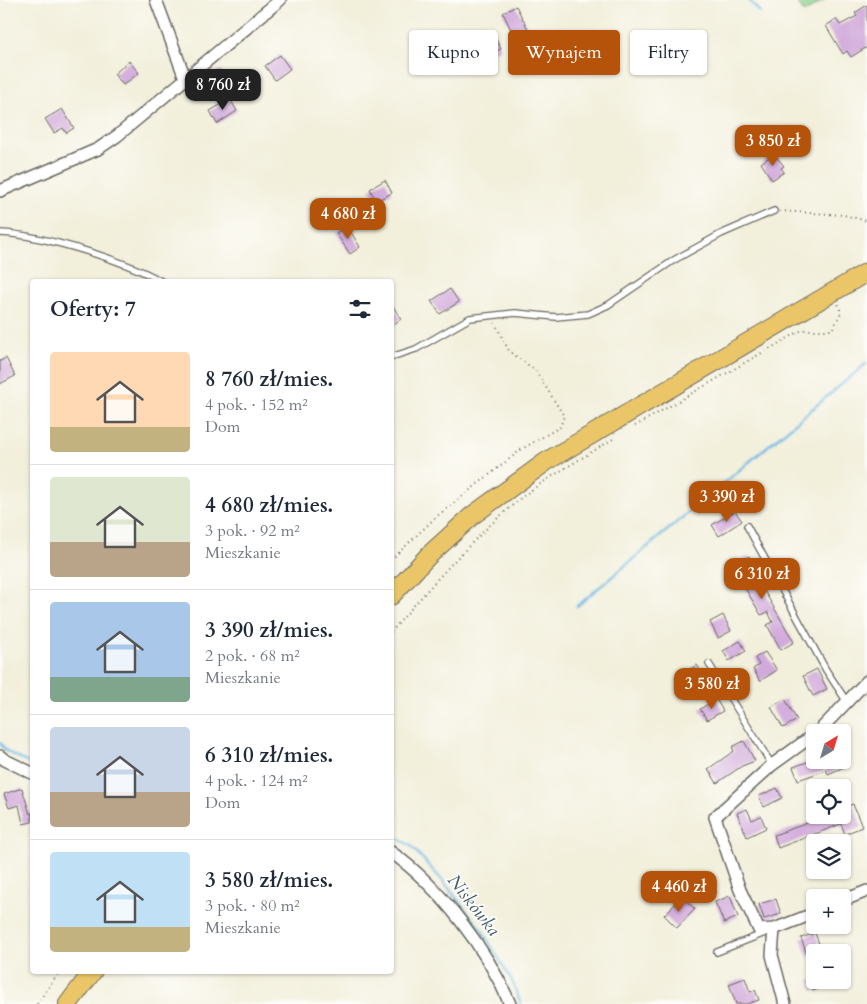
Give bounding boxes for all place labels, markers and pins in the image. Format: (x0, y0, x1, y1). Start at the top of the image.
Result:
pin: 8 760 zł (171, 68, 275, 111)
pin: 3 850 zł (721, 124, 825, 167)
pin: 4 680 zł (296, 198, 400, 240)
pin: 3 390 zł (675, 480, 779, 523)
pin: 6 310 zł (710, 558, 814, 600)
pin: 3 580 zł (660, 668, 764, 710)
pin: 4 460 zł (627, 870, 731, 913)

